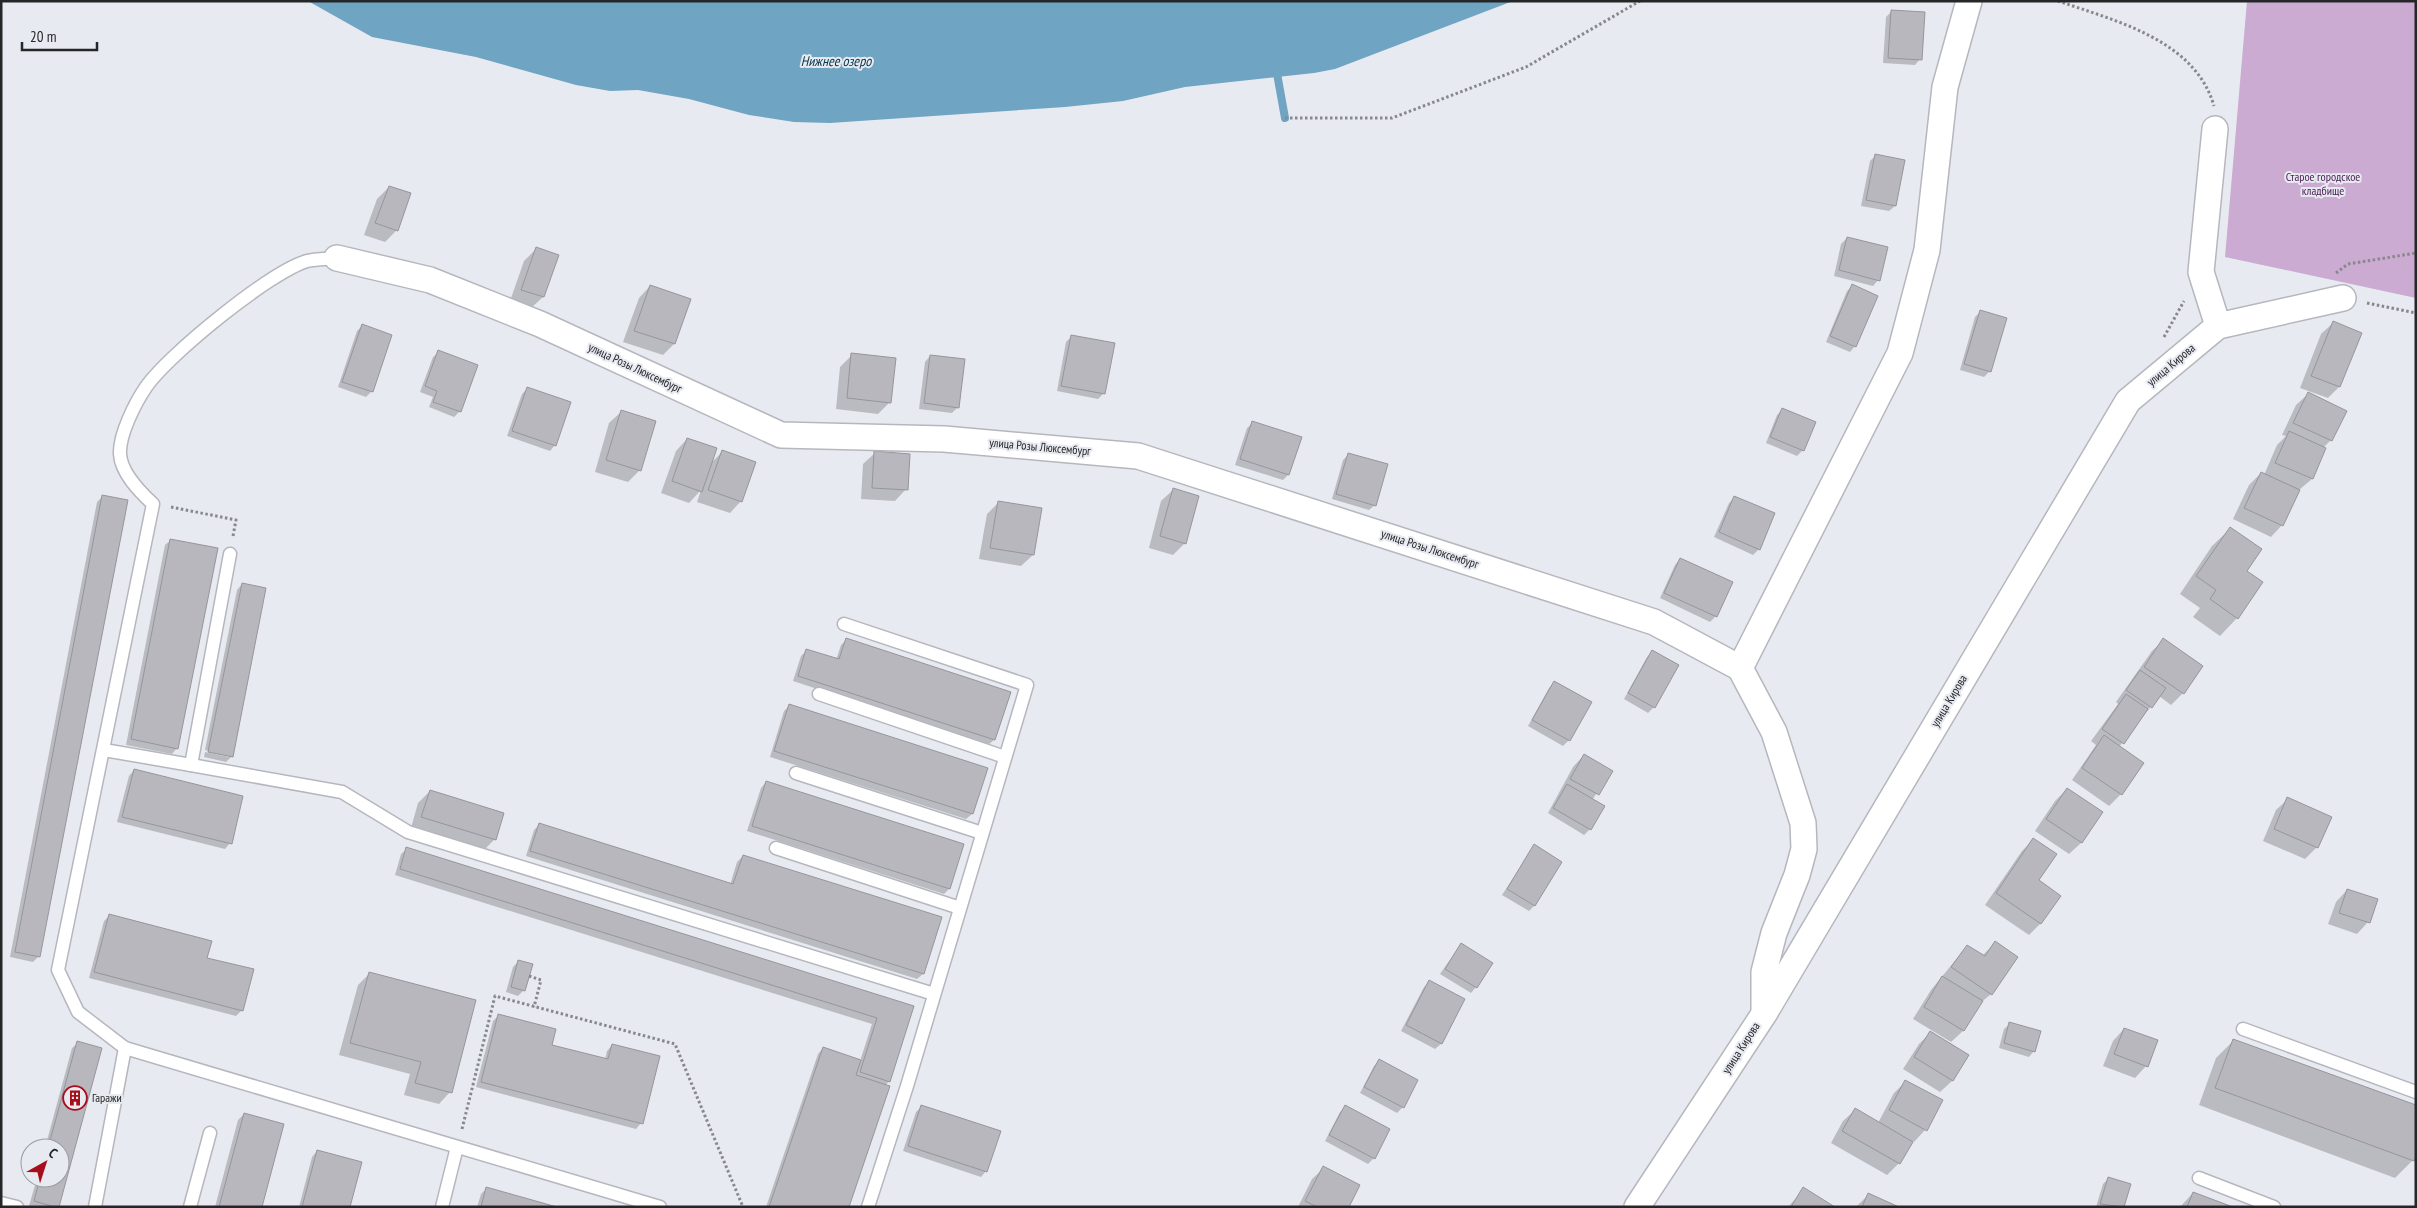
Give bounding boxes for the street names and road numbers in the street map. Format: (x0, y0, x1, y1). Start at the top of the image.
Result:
street label: улица Розы Люксембург (586, 339, 685, 396)
street label: улица Кирова (2143, 340, 2198, 389)
street label: улица Розы Люксембург (989, 435, 1092, 458)
street label: улица Розы Люксембург (1379, 526, 1481, 572)
street label: улица Кирова (1927, 672, 1970, 730)
street label: улица Кирова (1718, 1019, 1763, 1076)

